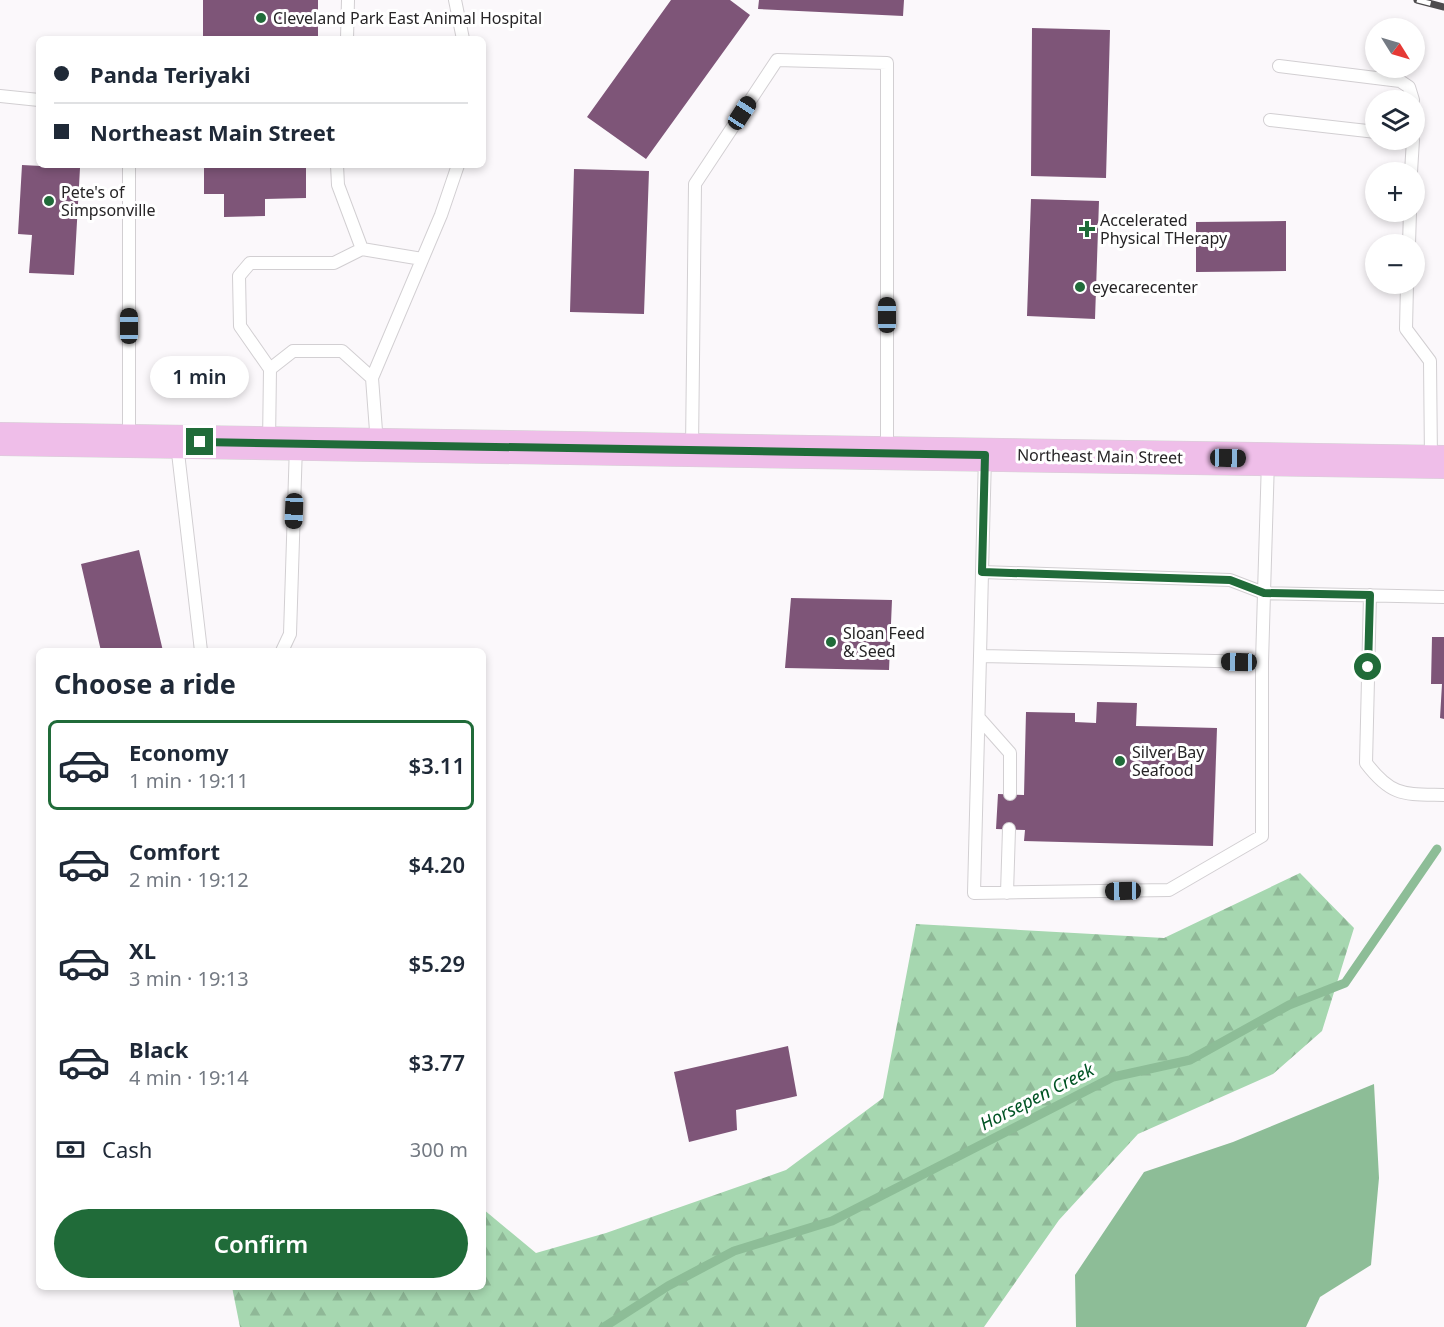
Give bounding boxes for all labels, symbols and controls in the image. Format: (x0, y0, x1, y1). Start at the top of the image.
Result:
place label: Cleveland Park East Animal Hospital (273, 7, 542, 29)
marker: Cleveland Park East Animal Hospital (254, 11, 268, 25)
north arrow (1365, 18, 1425, 78)
map controls (1365, 18, 1425, 294)
text: Panda Teriyaki (90, 59, 251, 89)
button: layers (1365, 90, 1425, 150)
car (725, 93, 759, 133)
text: Northeast Main Street (90, 117, 335, 147)
button: + (1365, 162, 1425, 222)
place label: Pete's of Simpsonville (61, 181, 155, 221)
marker: Pete's of Simpsonville (42, 194, 56, 208)
place label: Accelerated Physical THerapy (1100, 209, 1228, 249)
marker: Accelerated Physical THerapy (1078, 220, 1096, 238)
button: − (1365, 234, 1425, 294)
place label: eyecarecenter (1092, 276, 1198, 298)
marker: eyecarecenter (1073, 280, 1087, 294)
car (878, 297, 896, 333)
car (120, 308, 138, 344)
callout: 1 min (150, 355, 250, 397)
text: 1 min (172, 363, 227, 390)
route end (186, 428, 213, 455)
street label: Northeast Main Street (1017, 444, 1183, 468)
car (1210, 449, 1246, 467)
car (284, 493, 304, 529)
place label: Sloan Feed & Seed (843, 622, 925, 662)
marker: Sloan Feed & Seed (824, 635, 838, 649)
car (1221, 653, 1257, 671)
route start (1354, 653, 1381, 680)
text: Choose a ride (54, 665, 236, 702)
text: Economy (129, 737, 228, 767)
icon: car (57, 738, 111, 792)
place label: Silver Bay Seafood (1132, 741, 1205, 781)
text: $3.11 (409, 750, 465, 780)
marker: Silver Bay Seafood (1113, 754, 1127, 768)
text: 1 min · 19:11 (129, 767, 249, 794)
text: Comfort (129, 836, 220, 866)
icon: car (57, 837, 111, 891)
text: $4.20 (409, 849, 465, 879)
text: 2 min · 19:12 (129, 866, 249, 893)
car (1105, 882, 1141, 900)
text: XL (129, 935, 156, 965)
icon: car (57, 936, 111, 990)
text: $5.29 (409, 948, 465, 978)
text: 3 min · 19:13 (129, 965, 249, 992)
text: Black (129, 1034, 188, 1064)
icon: car (57, 1035, 111, 1089)
text: $3.77 (409, 1047, 465, 1077)
water label: Horsepen Creek (975, 1057, 1099, 1135)
text: 4 min · 19:14 (129, 1064, 249, 1091)
icon: cash (54, 1133, 87, 1166)
text: Cash (102, 1134, 152, 1164)
text: 300 m (410, 1136, 468, 1163)
button: Confirm (54, 1209, 468, 1278)

